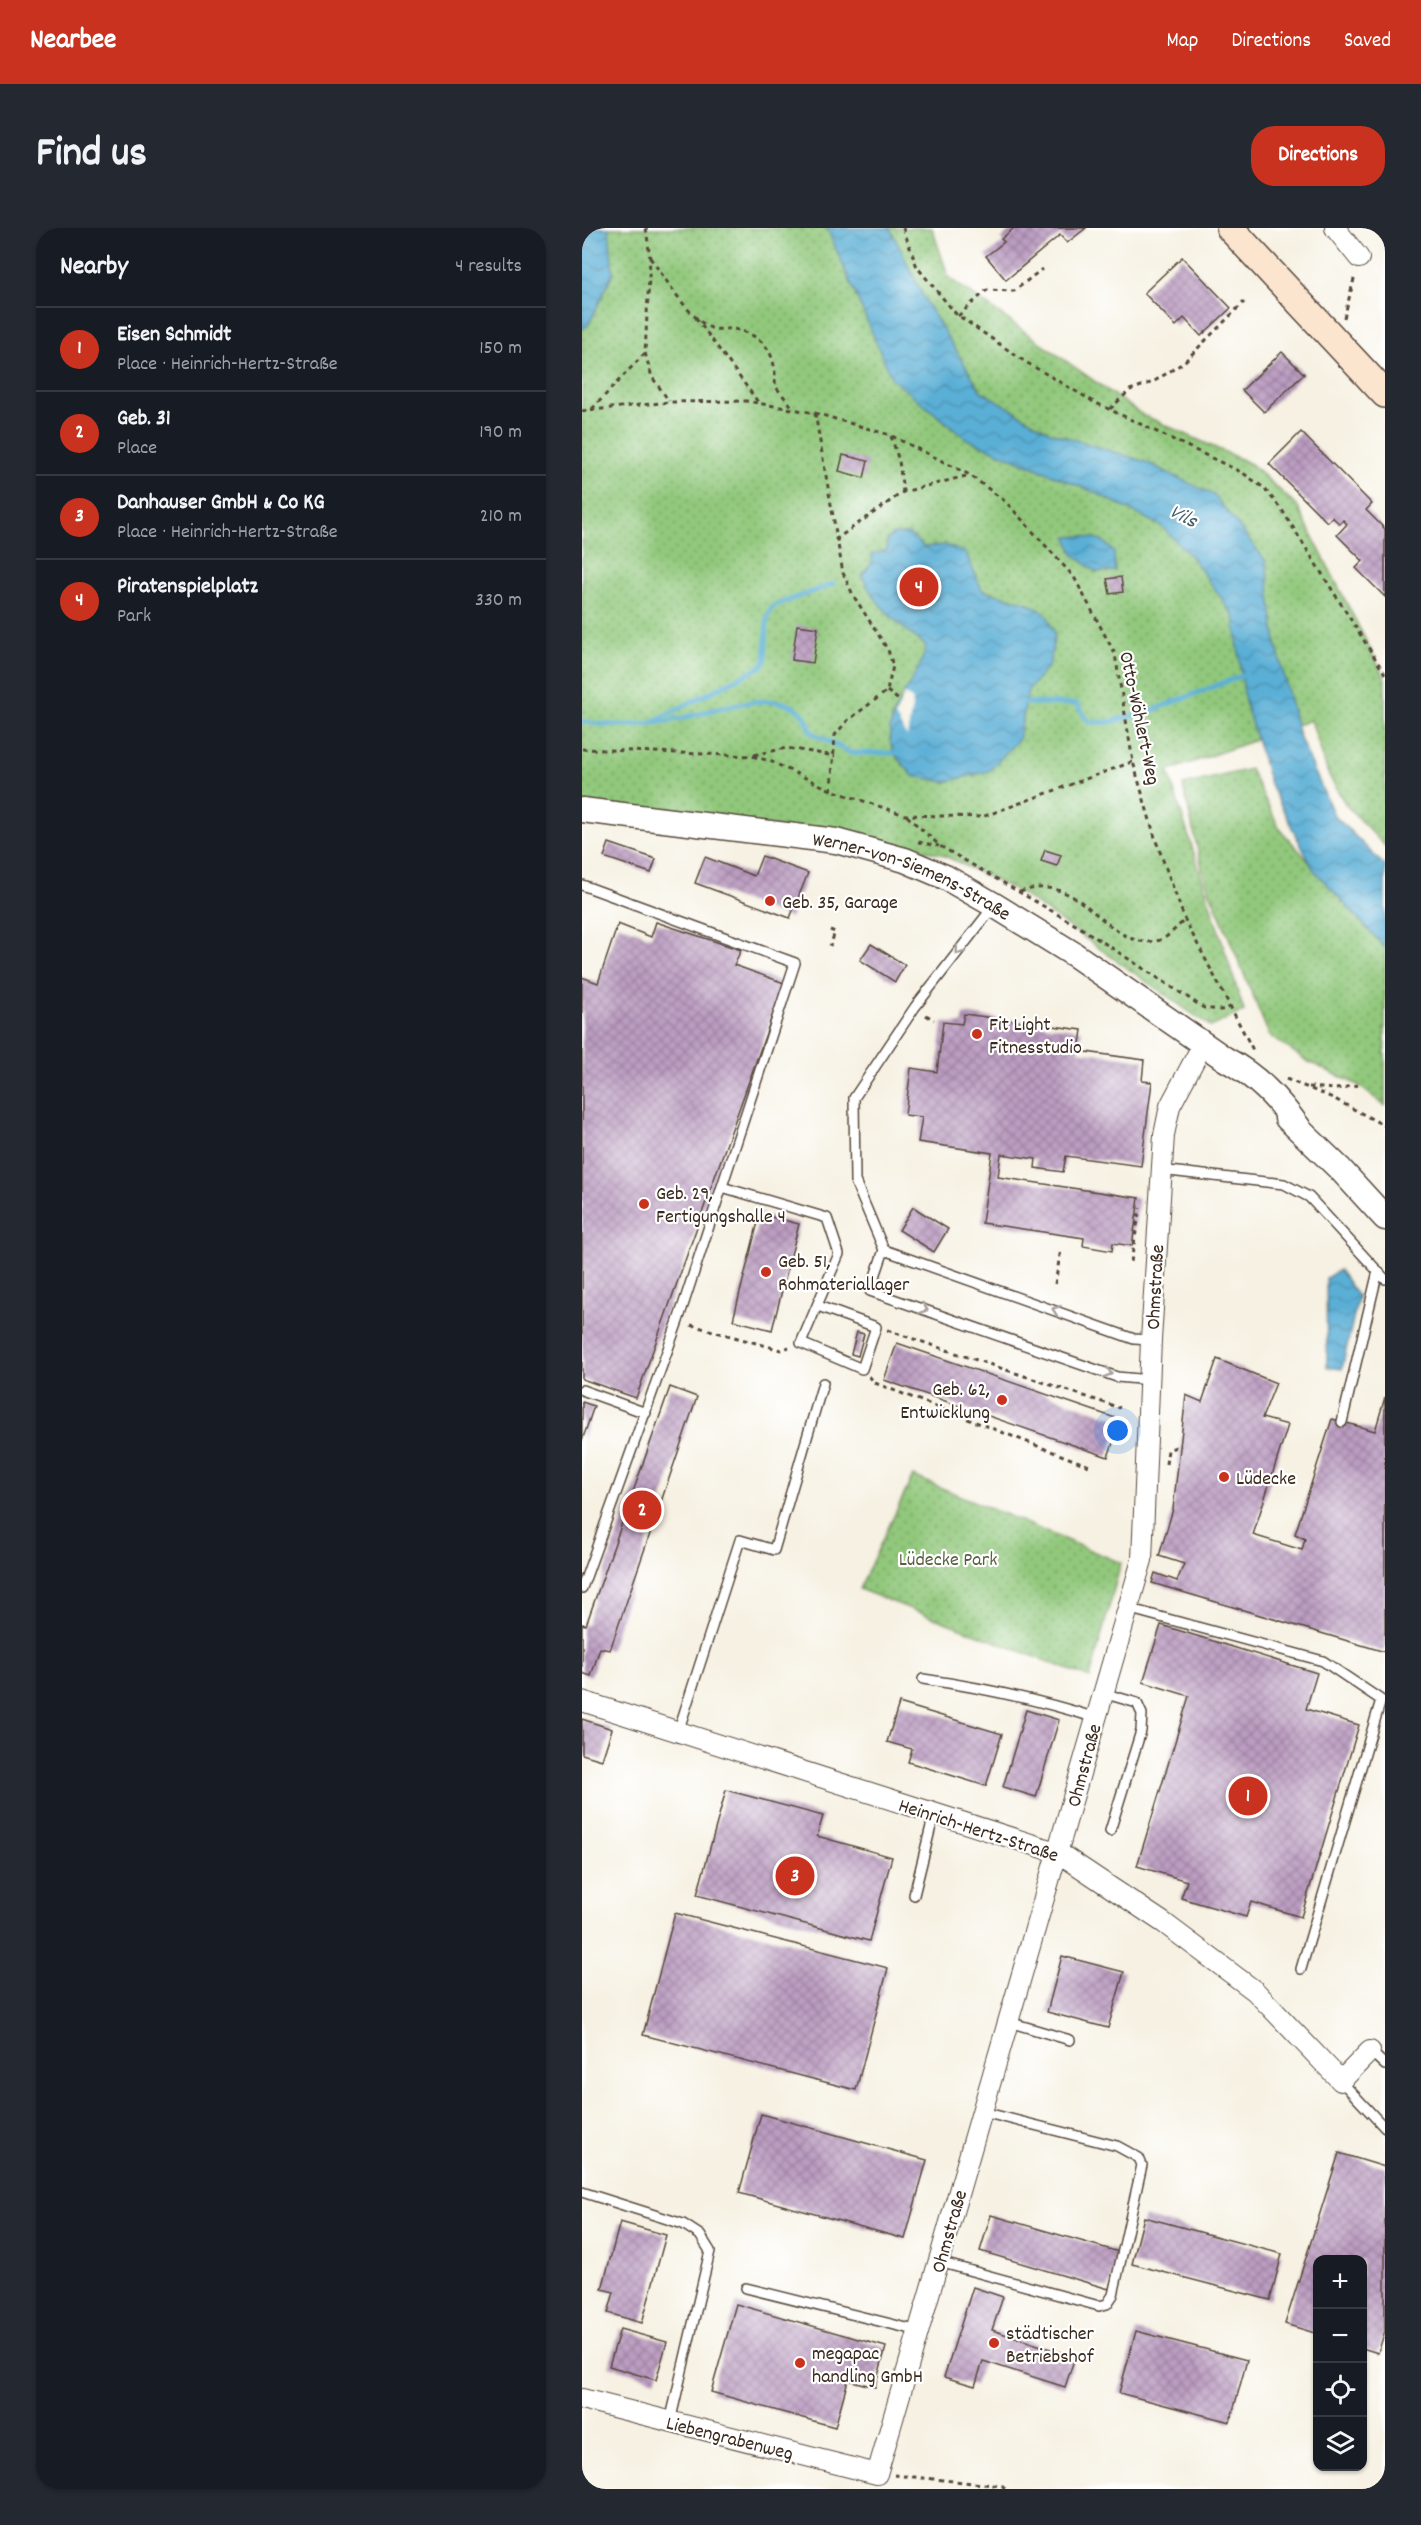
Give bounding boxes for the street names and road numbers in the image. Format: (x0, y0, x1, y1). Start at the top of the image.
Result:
street label: Otto-Wöhlert-Weg (1110, 649, 1166, 788)
street label: Werner-von-Siemens-Straße (811, 827, 1015, 929)
street label: Ohmstraße (1141, 1244, 1173, 1330)
street label: Ohmstraße (1061, 1721, 1111, 1811)
street label: Heinrich-Hertz-Straße (895, 1793, 1062, 1871)
street label: Ohmstraße (926, 2187, 976, 2277)
street label: Liebengrabenweg (663, 2411, 796, 2469)

